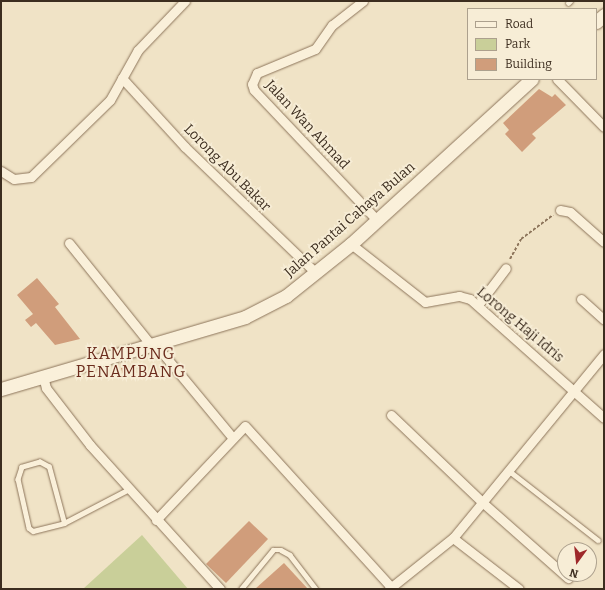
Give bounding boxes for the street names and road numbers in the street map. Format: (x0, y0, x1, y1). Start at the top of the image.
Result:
street label: Jalan Wan Ahmad (262, 77, 352, 173)
street label: Lorong Abu Bakar (180, 121, 274, 215)
street label: Jalan Pantai Cahaya Bulan (281, 159, 419, 281)
street label: Lorong Haji Idris (473, 284, 567, 366)

